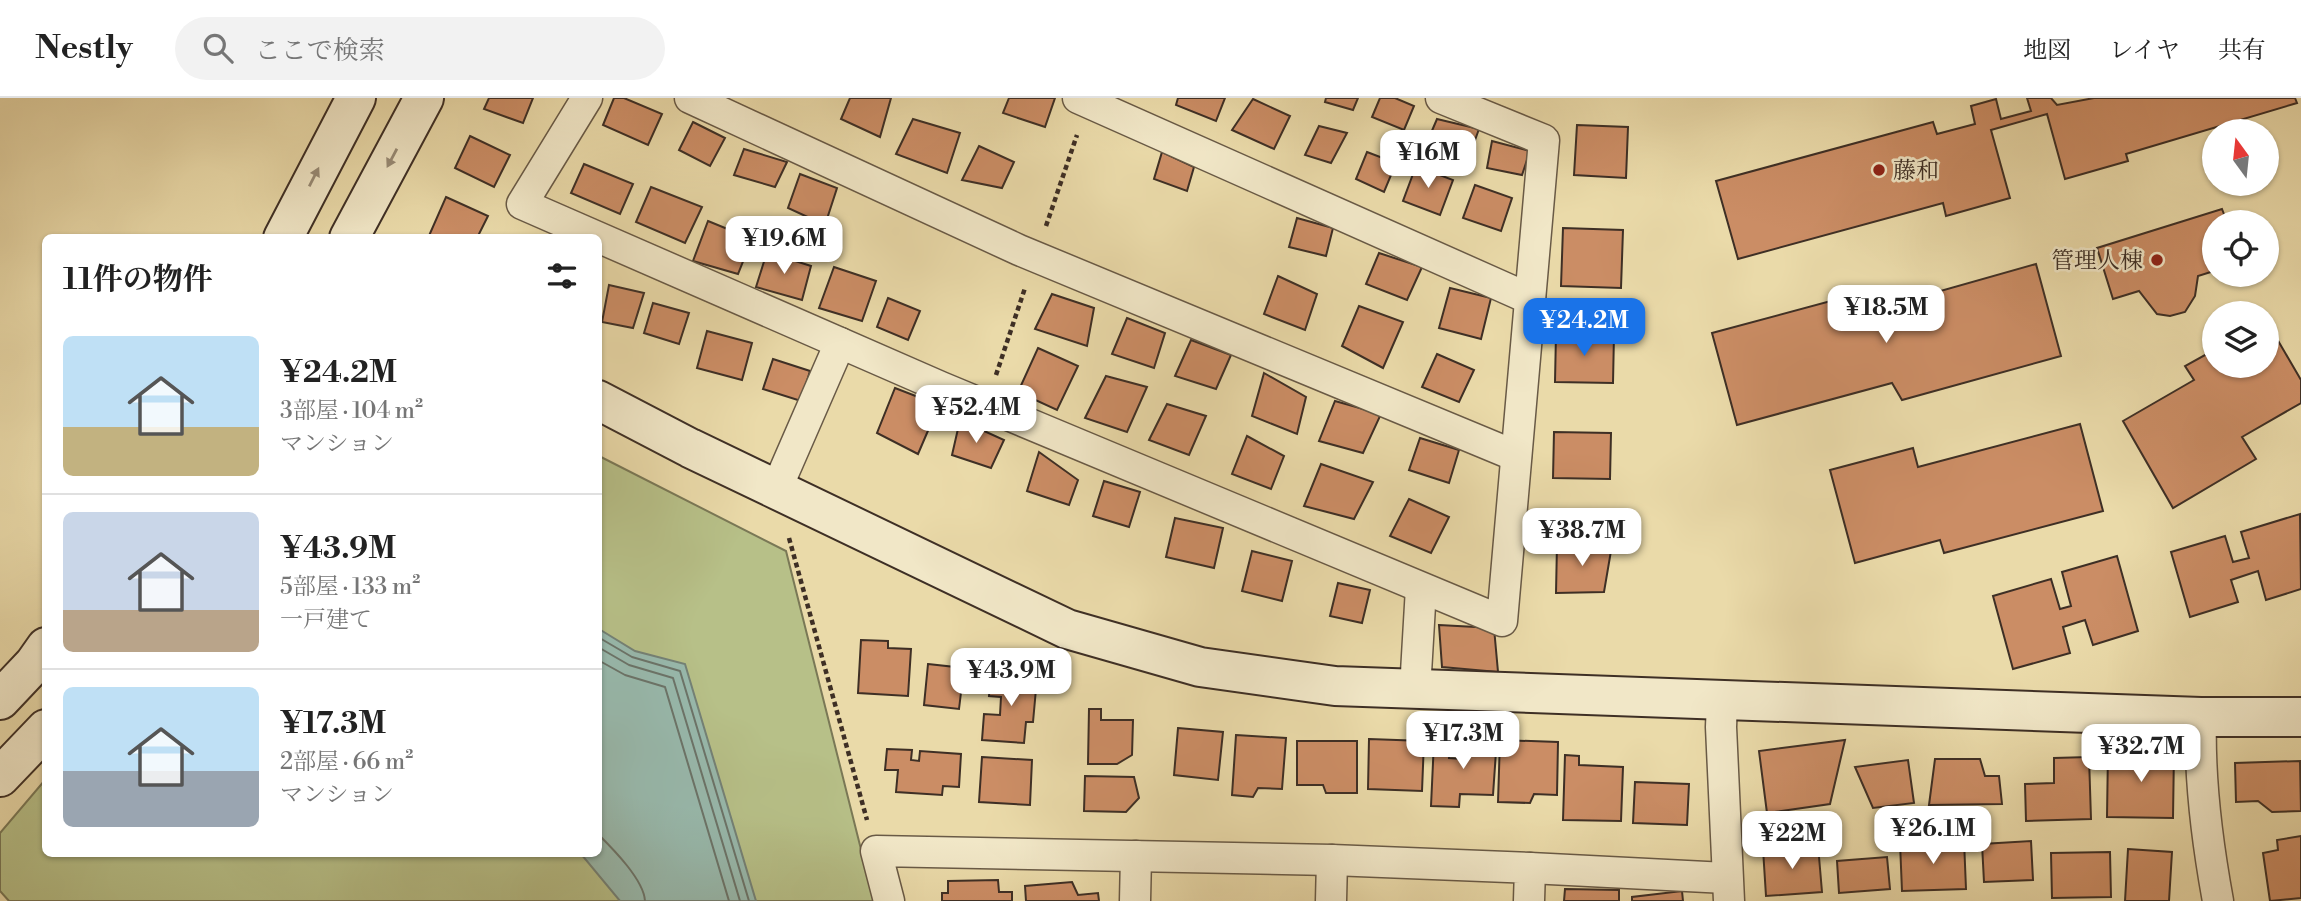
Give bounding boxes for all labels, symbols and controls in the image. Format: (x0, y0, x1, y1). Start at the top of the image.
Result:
search box (175, 17, 665, 80)
text: Nestly (35, 28, 133, 69)
icon: search (199, 29, 237, 67)
text: ここで検索 (255, 35, 385, 67)
text: 地図 (2023, 36, 2071, 66)
text: レイヤ (2109, 36, 2180, 66)
text: 共有 (2218, 36, 2266, 66)
north arrow (2202, 119, 2278, 196)
map controls (2202, 119, 2279, 378)
pin: ¥16M (1387, 130, 1469, 190)
text: ¥16M (1396, 139, 1460, 167)
one-way arrow (386, 148, 398, 168)
place label: 藤和 (1893, 157, 1939, 185)
marker: 藤和 (1871, 162, 1887, 178)
one-way arrow (308, 167, 320, 187)
button: locate (2202, 210, 2279, 287)
pin: ¥19.6M (727, 216, 841, 276)
text: ¥19.6M (742, 225, 826, 253)
place label: 管理人棟 (2051, 247, 2143, 275)
marker: 管理人棟 (2149, 252, 2165, 268)
icon: filters (543, 257, 581, 295)
text: 11件の物件 (63, 261, 213, 299)
pin: ¥18.5M (1829, 286, 1943, 345)
text: ¥18.5M (1844, 294, 1928, 322)
pin: ¥24.2M (1527, 299, 1641, 358)
button: layers (2202, 301, 2279, 378)
text: ¥24.2M (1539, 307, 1629, 335)
text: ¥24.2M (280, 354, 397, 392)
icon: home (119, 364, 203, 448)
pin: ¥52.4M (919, 386, 1033, 445)
text: ¥52.4M (931, 394, 1021, 422)
text: 3部屋 · 104 m² (280, 397, 423, 425)
text: マンション (280, 430, 394, 458)
pin: ¥38.7M (1525, 508, 1639, 568)
text: ¥38.7M (1538, 517, 1626, 545)
text: ¥43.9M (280, 530, 396, 568)
icon: home (119, 540, 203, 624)
text: 5部屋 · 133 m² (280, 573, 420, 601)
text: 一戸建て (280, 606, 372, 634)
pin: ¥43.9M (954, 648, 1068, 708)
text: ¥43.9M (967, 657, 1056, 685)
text: ¥17.3M (280, 705, 386, 743)
pin: ¥17.3M (1406, 712, 1520, 771)
icon: home (119, 715, 203, 799)
text: ¥17.3M (1422, 720, 1504, 748)
pin: ¥32.7M (2084, 724, 2198, 784)
text: ¥32.7M (2097, 733, 2185, 761)
text: 2部屋 · 66 m² (280, 748, 413, 776)
text: マンション (280, 781, 394, 809)
pin: ¥26.1M (1876, 806, 1990, 866)
pin: ¥22M (1751, 812, 1833, 871)
text: ¥26.1M (1890, 815, 1976, 843)
text: ¥22M (1758, 820, 1826, 848)

